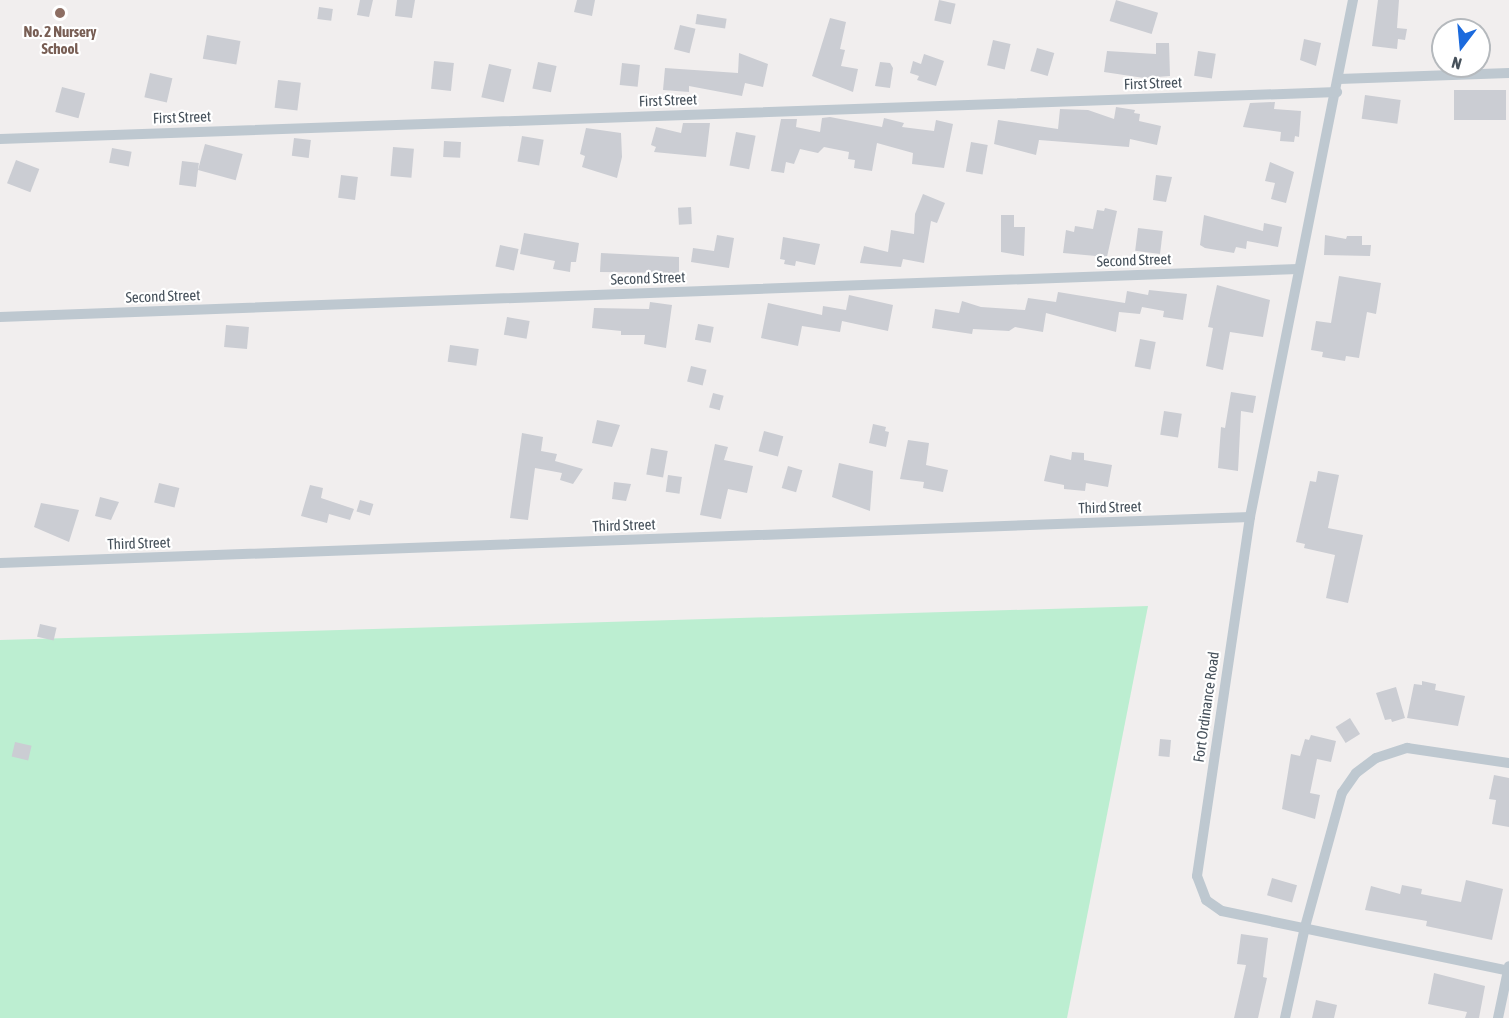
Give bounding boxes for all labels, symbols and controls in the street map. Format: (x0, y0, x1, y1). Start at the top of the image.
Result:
marker: No. 2 Nursery School (53, 6, 67, 20)
north arrow (1431, 18, 1491, 78)
place label: No. 2 Nursery School (24, 22, 96, 57)
text: N (1450, 53, 1464, 73)
street label: First Street (1123, 73, 1183, 93)
street label: First Street (638, 90, 698, 110)
street label: First Street (152, 107, 212, 127)
street label: Second Street (1096, 250, 1172, 270)
street label: Second Street (610, 268, 686, 288)
street label: Second Street (125, 286, 201, 306)
street label: Third Street (1078, 497, 1142, 517)
street label: Third Street (592, 515, 656, 535)
street label: Third Street (107, 533, 171, 553)
street label: Fort Ordinance Road (1189, 650, 1223, 764)

